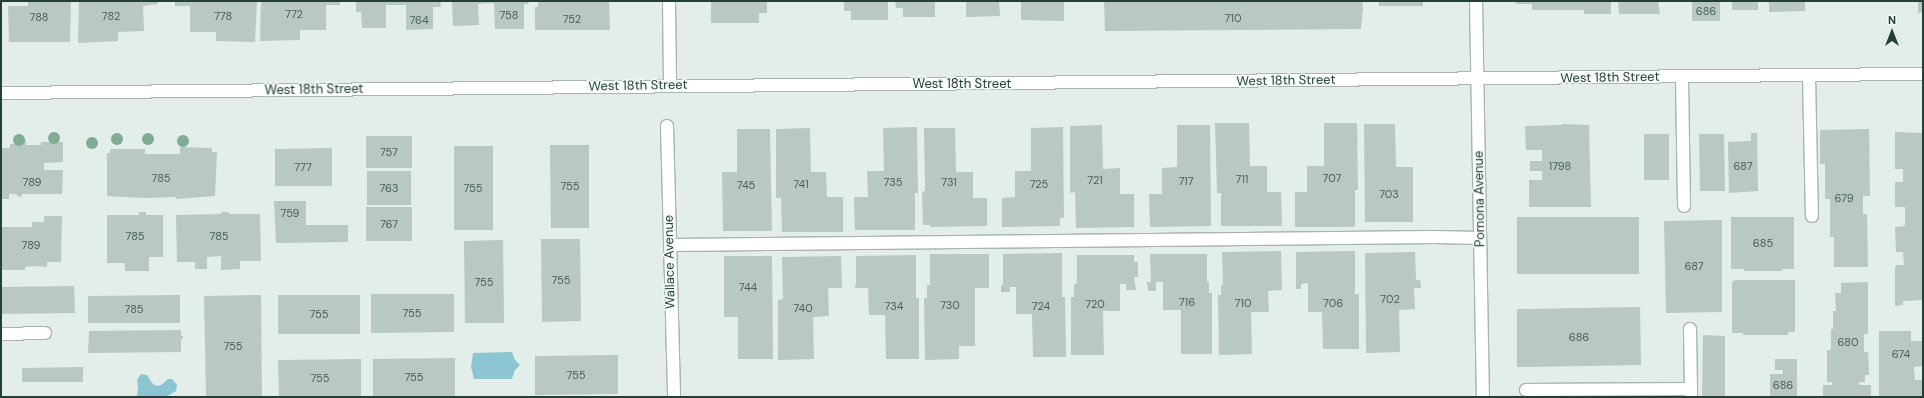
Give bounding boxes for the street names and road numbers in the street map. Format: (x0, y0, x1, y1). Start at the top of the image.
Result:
street label: West 18th Street (1560, 69, 1660, 87)
street label: West 18th Street (1236, 72, 1336, 90)
street label: West 18th Street (913, 76, 1011, 92)
street label: West 18th Street (588, 77, 688, 95)
street label: West 18th Street (264, 81, 364, 99)
street label: Pomona Avenue (1471, 151, 1489, 247)
street label: Wallace Avenue (661, 215, 679, 309)

